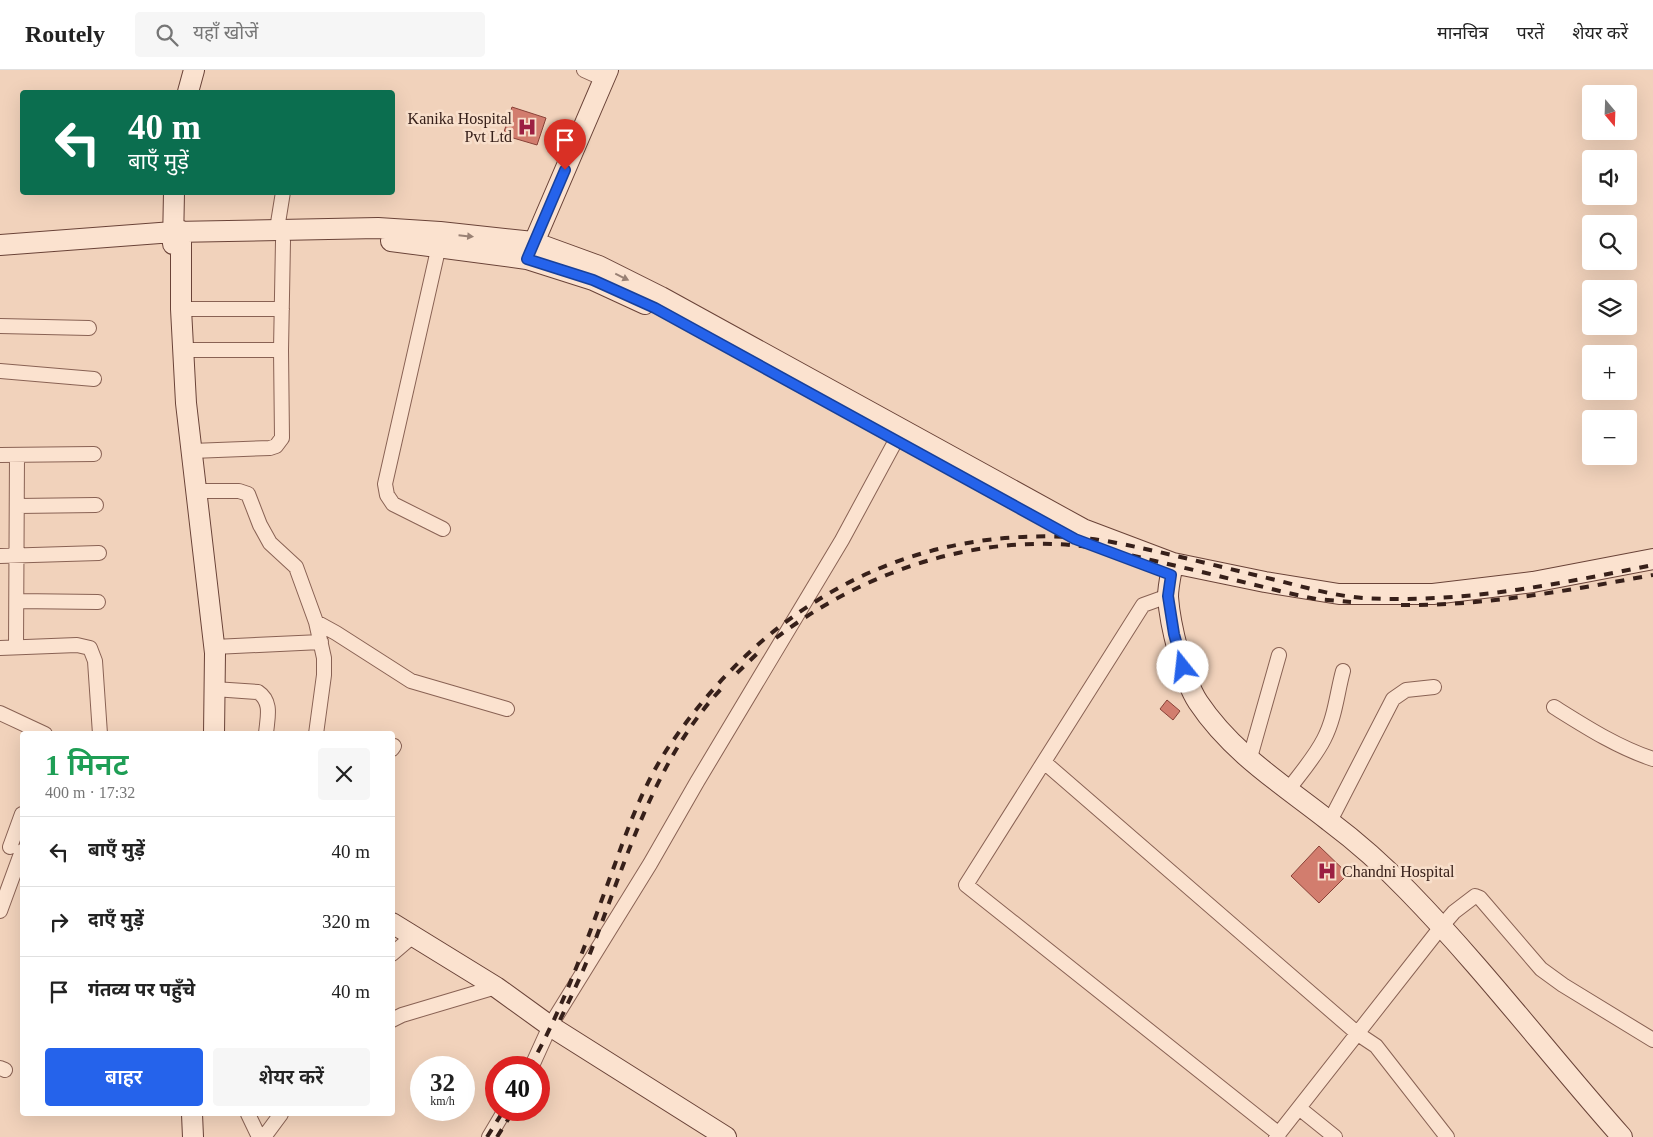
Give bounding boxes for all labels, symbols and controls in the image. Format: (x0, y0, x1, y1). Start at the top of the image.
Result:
search box (135, 12, 485, 57)
text: Routely (25, 21, 105, 47)
icon: search (153, 21, 181, 49)
text: यहाँ खोजें (193, 22, 258, 43)
text: मानचित्र (1437, 23, 1488, 43)
text: परतें (1516, 23, 1544, 43)
text: शेयर करें (1572, 23, 1628, 43)
north arrow (1582, 85, 1638, 140)
map controls (1582, 85, 1637, 465)
text: 40 m (128, 108, 201, 147)
icon: left (45, 110, 110, 175)
place label: Kanika Hospital Pvt Ltd (408, 110, 513, 145)
hospital icon: Kanika Hospital Pvt Ltd (516, 116, 538, 138)
pin (544, 119, 586, 170)
icon: arrive (551, 126, 579, 154)
text: बाएँ मुड़ें (128, 149, 189, 174)
button: sound (1582, 150, 1637, 205)
button: search (1582, 215, 1637, 270)
one-way arrow (459, 232, 475, 240)
one-way arrow (615, 273, 629, 281)
button: layers (1582, 280, 1637, 335)
button: + (1582, 345, 1637, 400)
button: − (1582, 410, 1637, 465)
position arrow (1156, 640, 1208, 692)
text: 1 मिनट (45, 748, 128, 781)
button: close (318, 748, 370, 800)
text: 400 m · 17:32 (45, 784, 135, 801)
icon: left (45, 838, 73, 866)
text: बाएँ मुड़ें (88, 839, 145, 860)
text: 40 m (331, 841, 370, 862)
hospital icon: Chandni Hospital (1316, 860, 1338, 882)
place label: Chandni Hospital (1342, 863, 1455, 881)
icon: right (45, 908, 73, 936)
text: दाएँ मुड़ें (88, 909, 144, 930)
text: 320 m (322, 911, 370, 932)
icon: arrive (45, 978, 73, 1006)
text: गंतव्य पर पहुँचे (88, 979, 195, 1000)
text: 40 m (331, 981, 370, 1002)
button: बाहर (45, 1048, 203, 1106)
button: शेयर करें (213, 1048, 370, 1106)
speed limit sign: 40 (485, 1056, 550, 1121)
text: 32 (430, 1069, 455, 1096)
text: km/h (430, 1094, 455, 1108)

